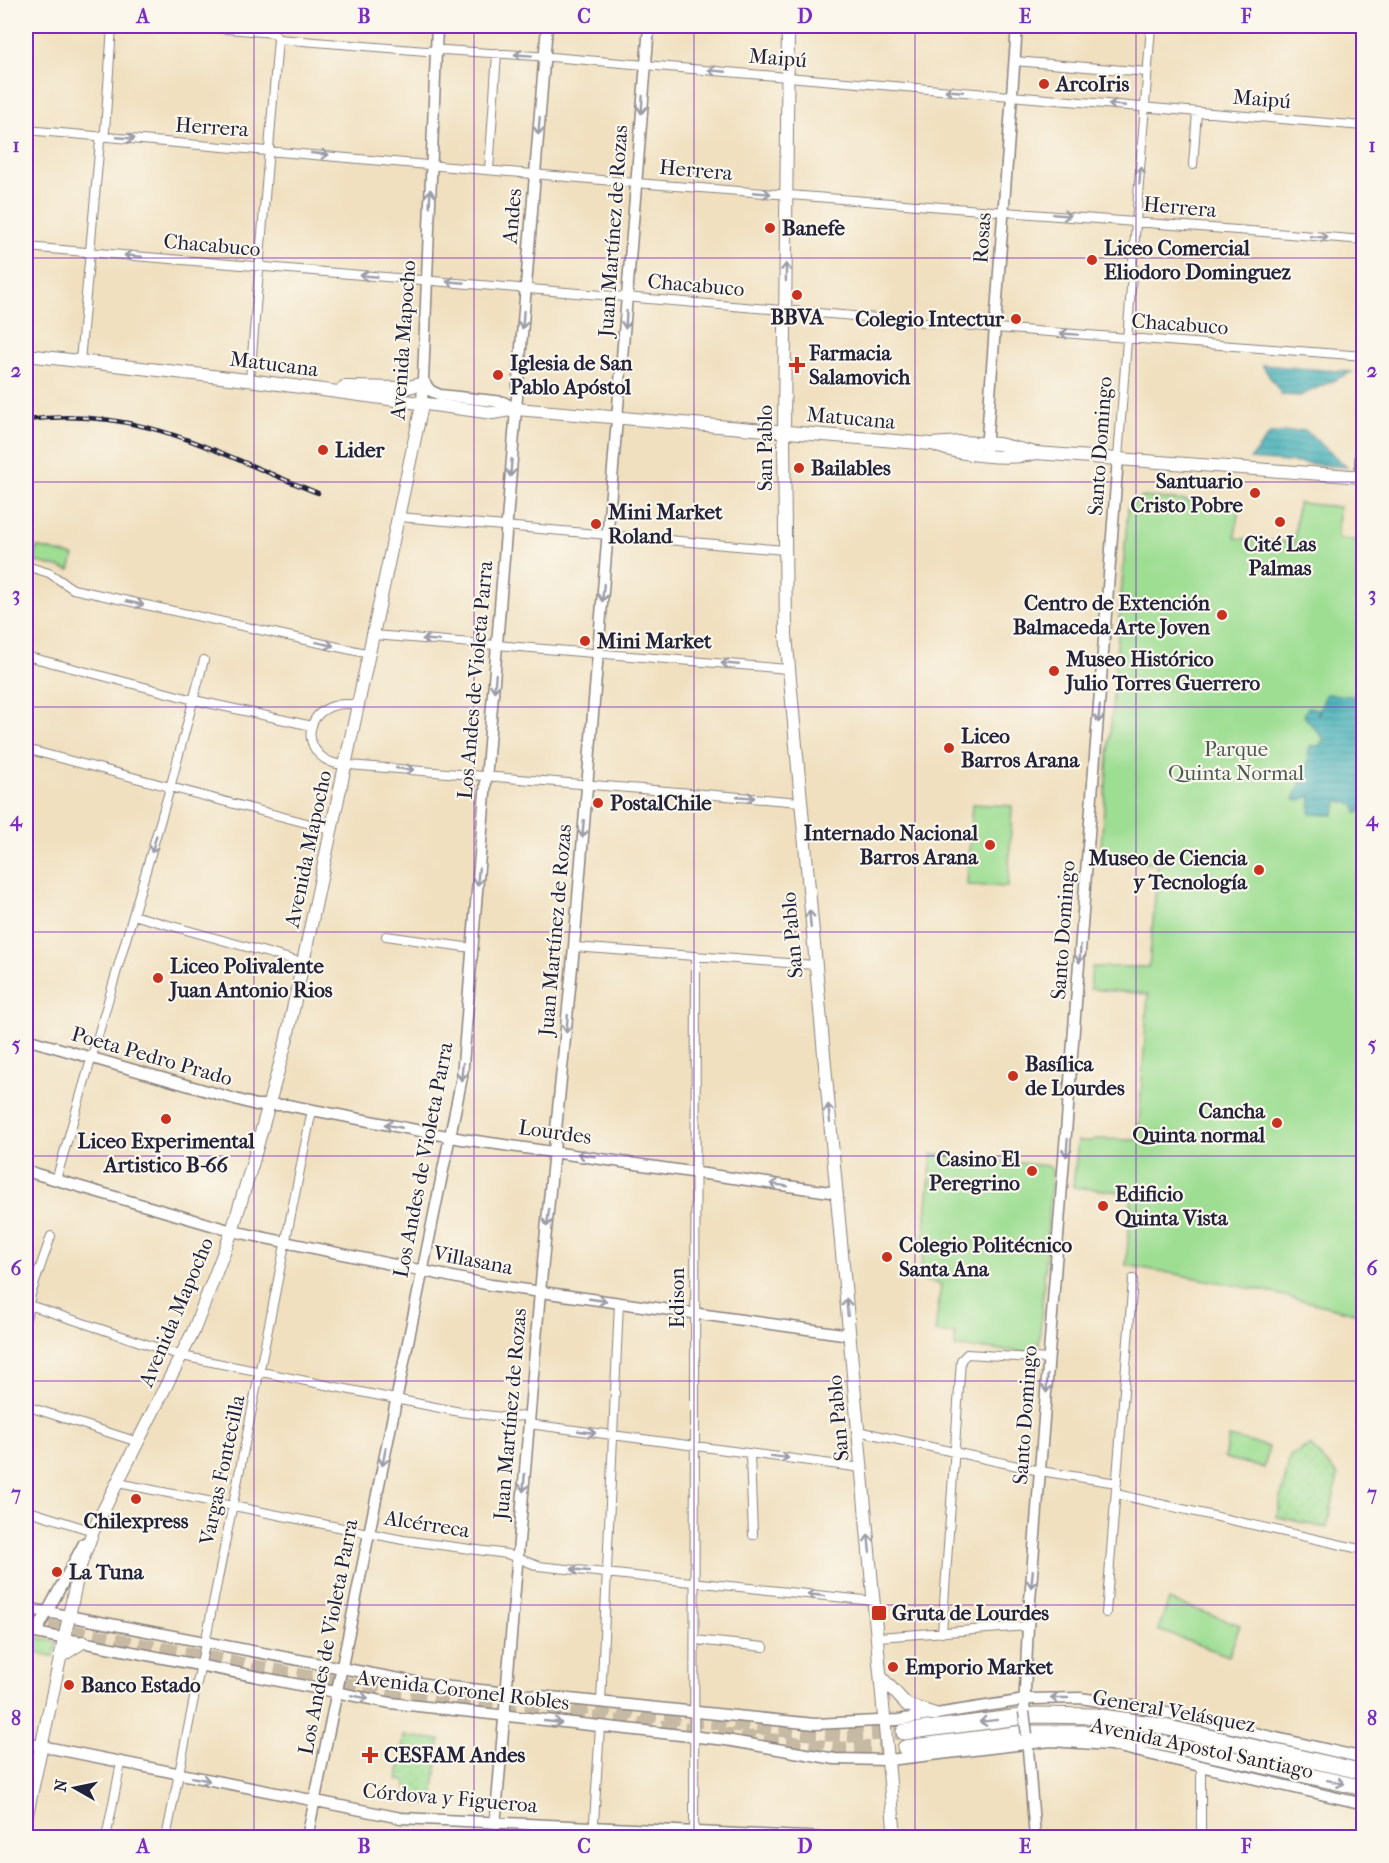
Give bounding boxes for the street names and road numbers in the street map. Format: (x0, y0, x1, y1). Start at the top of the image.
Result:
street label: Maipú (748, 44, 808, 73)
street label: Maipú (1232, 85, 1292, 114)
street label: Herrera (174, 112, 250, 142)
street label: Juan Martínez de Rozas (593, 124, 632, 340)
street label: Herrera (658, 155, 734, 185)
street label: Andes (498, 187, 526, 246)
street label: Herrera (1142, 192, 1218, 222)
street label: Rosas (968, 212, 996, 264)
street label: Chacabuco (163, 229, 261, 261)
street label: Avenida Mapocho (385, 259, 421, 422)
street label: Chacabuco (647, 269, 745, 301)
street label: Chacabuco (1131, 309, 1229, 339)
street label: Matucana (228, 347, 320, 381)
street label: Santo Domingo (1083, 376, 1117, 516)
street label: Matucana (806, 402, 897, 434)
street label: San Pablo (753, 405, 777, 491)
street label: Los Andes de Violeta Parra (453, 559, 497, 800)
street label: Avenida Mapocho (279, 768, 336, 931)
street label: Juan Martínez de Rozas (534, 823, 576, 1039)
street label: Santo Domingo (1046, 860, 1080, 1000)
street label: San Pablo (776, 891, 808, 979)
street label: Poeta Pedro Prado (69, 1022, 235, 1090)
street label: Los Andes de Violeta Parra (388, 1040, 458, 1280)
street label: Lourdes (517, 1115, 593, 1149)
street label: Avenida Mapocho (133, 1234, 218, 1391)
street label: Villasana (430, 1240, 515, 1280)
street label: Edison (665, 1268, 689, 1328)
street label: Juan Martínez de Rozas (489, 1307, 531, 1523)
street label: Santo Domingo (1008, 1345, 1042, 1485)
street label: San Pablo (822, 1374, 854, 1462)
street label: Vargas Fontecilla (194, 1393, 250, 1548)
street label: Alcérreca (382, 1505, 472, 1543)
street label: Los Andes de Violeta Parra (293, 1517, 363, 1757)
street label: Avenida Coronel Robles (354, 1665, 571, 1715)
street label: General Velásquez (1091, 1685, 1257, 1737)
street label: Avenida Apostol Santiago (1087, 1712, 1316, 1783)
street label: Córdova y Figueroa (362, 1778, 539, 1818)

